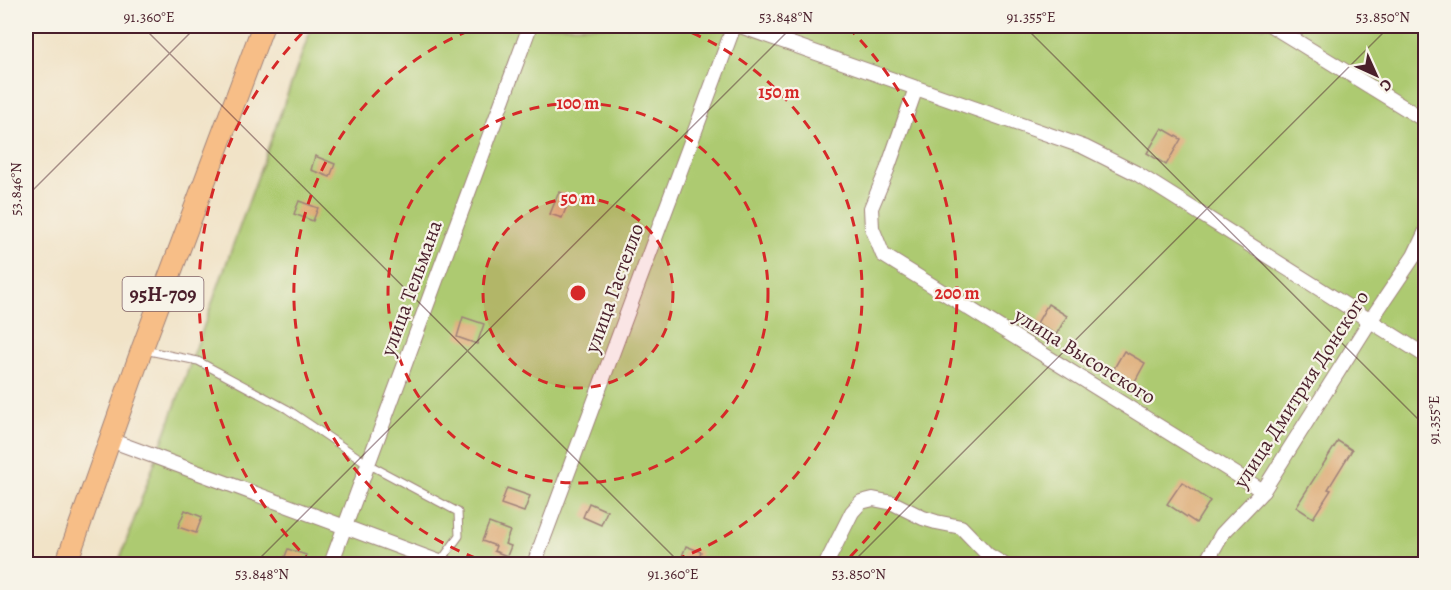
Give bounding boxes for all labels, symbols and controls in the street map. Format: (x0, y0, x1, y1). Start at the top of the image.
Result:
text: 91.360°E (123, 7, 175, 27)
text: 53.848°N (759, 7, 813, 27)
text: 91.355°E (1006, 7, 1056, 27)
text: 53.850°N (1356, 7, 1410, 27)
north arrow (1346, 45, 1406, 105)
text: С (1375, 74, 1397, 96)
text: 150 m (758, 80, 800, 104)
text: 100 m (557, 91, 599, 115)
text: 53.846°N (6, 162, 26, 216)
text: 50 m (561, 186, 595, 210)
street label: улица Тельмана (373, 216, 449, 361)
street label: улица Гастелло (577, 219, 650, 358)
road number: 95Н-709 (122, 277, 204, 311)
text: 200 m (934, 281, 980, 305)
centre of rings (568, 283, 588, 303)
street label: улица Дмитрия Донского (1226, 285, 1375, 494)
street label: улица Высотского (1008, 301, 1161, 411)
text: 91.355°E (1424, 395, 1444, 445)
text: 53.848°N (235, 564, 289, 584)
text: 91.360°E (647, 564, 699, 584)
text: 53.850°N (832, 564, 886, 584)

